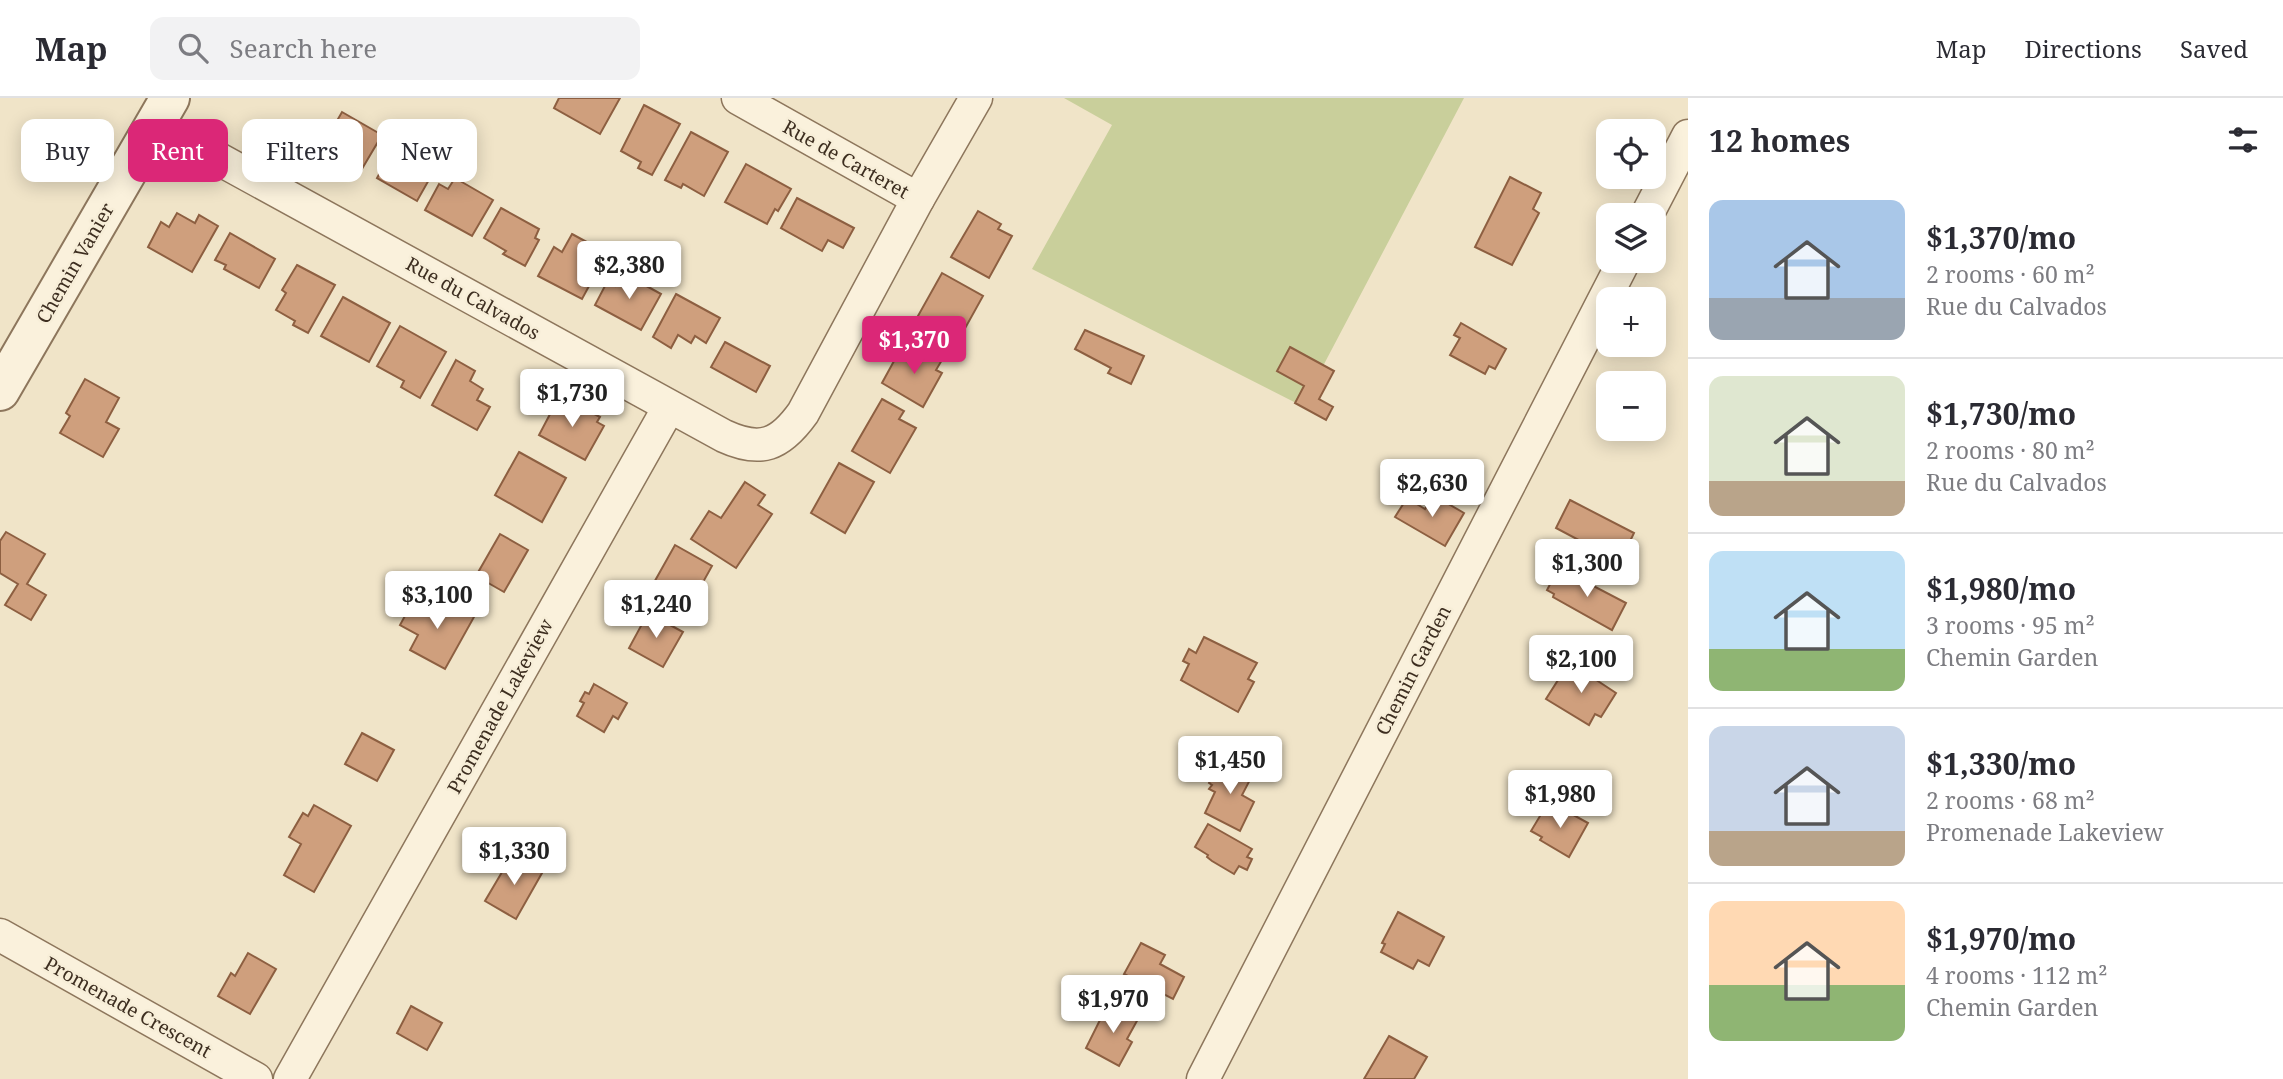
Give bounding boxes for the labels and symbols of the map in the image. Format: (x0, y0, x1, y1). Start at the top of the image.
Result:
street label: Rue de Carteret (778, 114, 914, 205)
street label: Chemin Vanier (30, 198, 120, 328)
pin: $2,380 (572, 242, 686, 301)
street label: Rue du Calvados (401, 250, 545, 346)
pin: $1,370 (857, 316, 971, 376)
pin: $1,730 (515, 370, 629, 429)
pin: $2,630 (1375, 460, 1489, 519)
pin: $1,300 (1530, 540, 1644, 599)
pin: $3,100 (380, 572, 494, 631)
pin: $1,240 (599, 580, 713, 640)
street label: Chemin Garden (1369, 601, 1457, 739)
street label: Promenade Lakeview (441, 613, 559, 798)
pin: $2,100 (1524, 636, 1638, 695)
pin: $1,450 (1173, 736, 1287, 796)
pin: $1,980 (1503, 770, 1617, 830)
pin: $1,330 (457, 828, 571, 887)
street label: Promenade Crescent (40, 950, 216, 1064)
pin: $1,970 (1056, 976, 1170, 1035)

